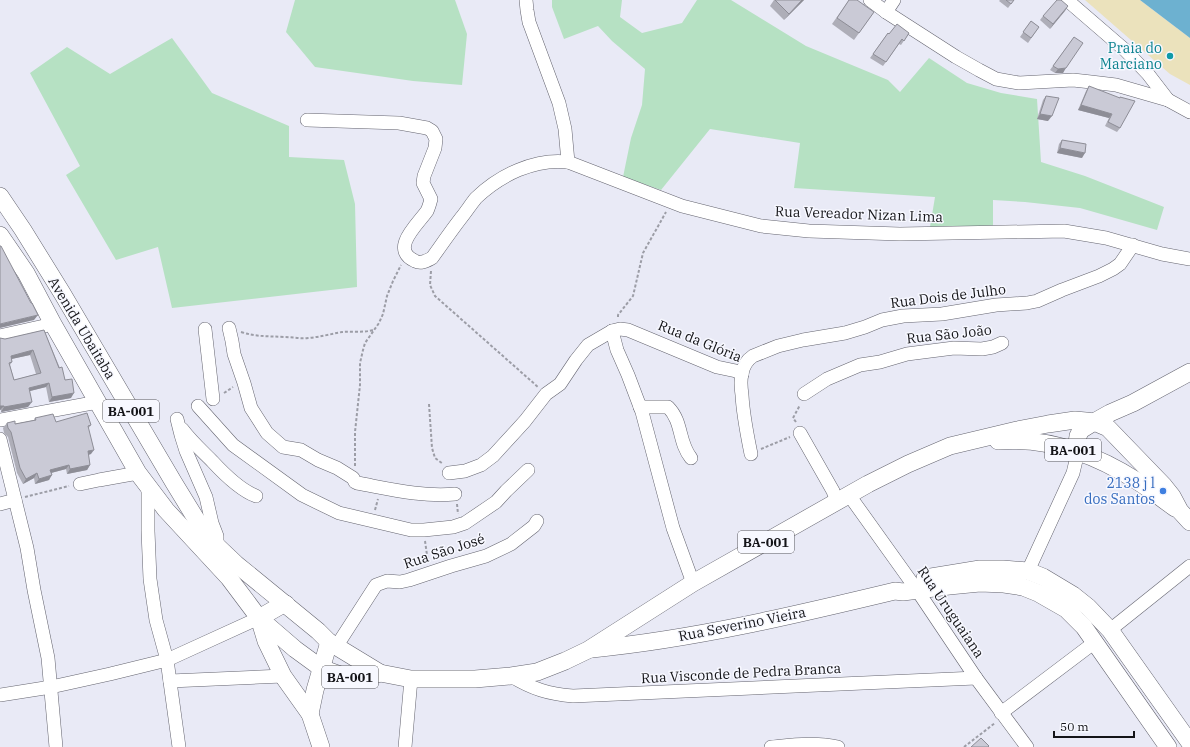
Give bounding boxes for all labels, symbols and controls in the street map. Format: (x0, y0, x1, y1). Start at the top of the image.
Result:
place label: Praia do Marciano (1100, 39, 1162, 73)
marker: Praia do Marciano (1165, 51, 1175, 61)
street label: Rua Vereador Nizan Lima (775, 202, 944, 226)
street label: Avenida Ubaitaba (44, 274, 120, 383)
street label: Rua Dois de Julho (889, 280, 1007, 312)
street label: Rua da Glória (655, 316, 745, 366)
street label: Rua São João (905, 321, 993, 347)
road number: BA-001 (103, 400, 159, 422)
road number: BA-001 (1045, 439, 1101, 461)
place label: 2138 j l dos Santos (1084, 474, 1155, 508)
marker: 2138 j l dos Santos (1158, 486, 1168, 496)
street label: Rua São José (401, 529, 487, 573)
road number: BA-001 (738, 531, 794, 553)
street label: Rua Uruguaiana (914, 563, 989, 662)
street label: Rua Severino Vieira (677, 603, 808, 645)
street label: Rua Visconde de Pedra Branca (641, 659, 842, 687)
road number: BA-001 (322, 666, 378, 688)
scale bar (1054, 713, 1134, 739)
text: 50 m (1060, 719, 1089, 734)

